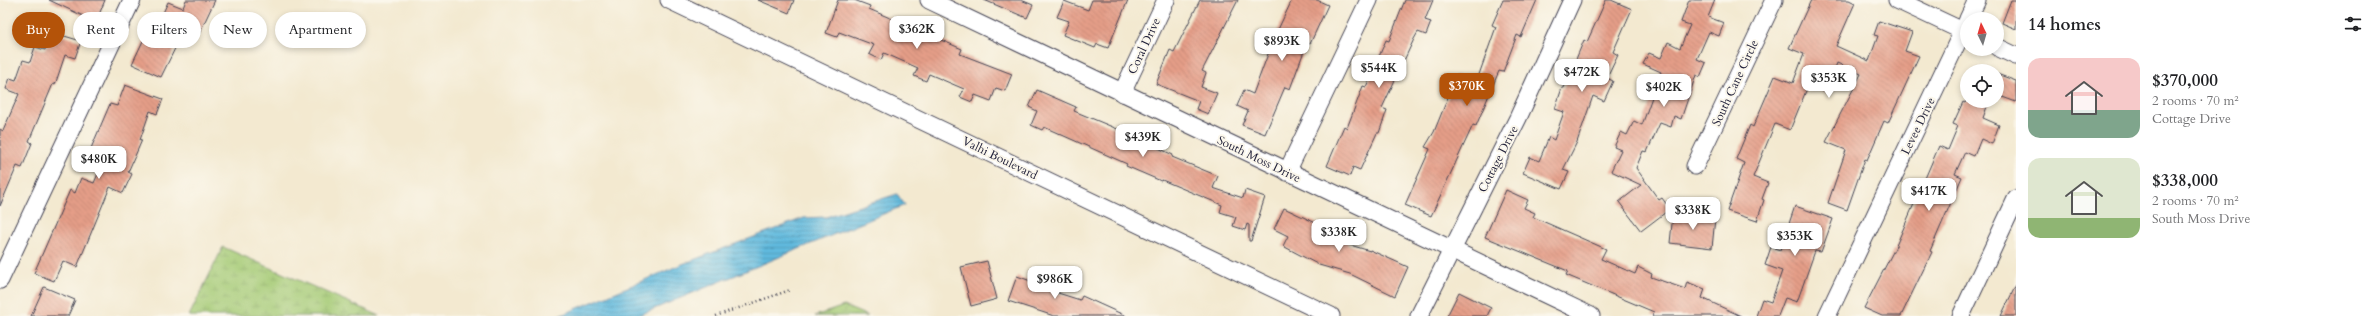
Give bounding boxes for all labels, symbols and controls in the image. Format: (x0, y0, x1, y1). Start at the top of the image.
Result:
chip: Buy (12, 12, 65, 48)
chip: Rent (73, 12, 129, 48)
chip: Filters (137, 12, 201, 48)
chip: New (209, 12, 267, 48)
chip: Apartment (275, 12, 366, 48)
north arrow (1960, 12, 2004, 56)
map controls (1960, 12, 2004, 108)
text: 14 homes (2028, 13, 2101, 36)
icon: filters (2342, 13, 2364, 35)
street label: Coral Drive (1124, 15, 1164, 77)
pin: $362K (889, 16, 945, 50)
text: $362K (898, 20, 936, 38)
pin: $893K (1254, 28, 1310, 62)
text: $893K (1263, 32, 1301, 50)
street label: South Cane Circle (1708, 37, 1762, 129)
pin: $544K (1351, 55, 1407, 89)
text: $544K (1360, 59, 1398, 77)
pin: $472K (1554, 59, 1610, 93)
text: $472K (1563, 63, 1601, 81)
button: locate (1960, 64, 2004, 108)
pin: $353K (1801, 65, 1857, 99)
text: $353K (1810, 69, 1848, 87)
text: $370,000 (2152, 69, 2218, 92)
pin: $370K (1439, 73, 1495, 107)
pin: $402K (1636, 74, 1692, 108)
icon: home (2060, 74, 2108, 122)
text: $370K (1448, 77, 1486, 95)
text: $402K (1645, 78, 1683, 96)
text: 2 rooms · 70 m² (2152, 92, 2239, 110)
street label: Levee Drive (1897, 95, 1939, 157)
text: Cottage Drive (2152, 110, 2231, 128)
street label: Cottage Drive (1474, 123, 1522, 195)
pin: $439K (1115, 124, 1171, 158)
text: $439K (1124, 128, 1162, 146)
street label: South Moss Drive (1215, 132, 1303, 186)
street label: Valhi Boulevard (960, 133, 1041, 183)
pin: $480K (71, 146, 127, 180)
text: $480K (80, 150, 118, 168)
text: $338,000 (2152, 169, 2218, 192)
icon: home (2060, 174, 2108, 222)
pin: $417K (1901, 178, 1957, 212)
text: $417K (1910, 182, 1948, 200)
text: 2 rooms · 70 m² (2152, 192, 2239, 210)
pin: $338K (1665, 197, 1721, 231)
text: $338K (1674, 201, 1712, 219)
text: South Moss Drive (2152, 210, 2250, 228)
pin: $338K (1311, 219, 1367, 253)
text: $338K (1320, 223, 1358, 241)
pin: $353K (1767, 223, 1823, 257)
text: $353K (1776, 227, 1814, 245)
pin: $986K (1027, 266, 1083, 300)
text: $986K (1036, 270, 1074, 288)

